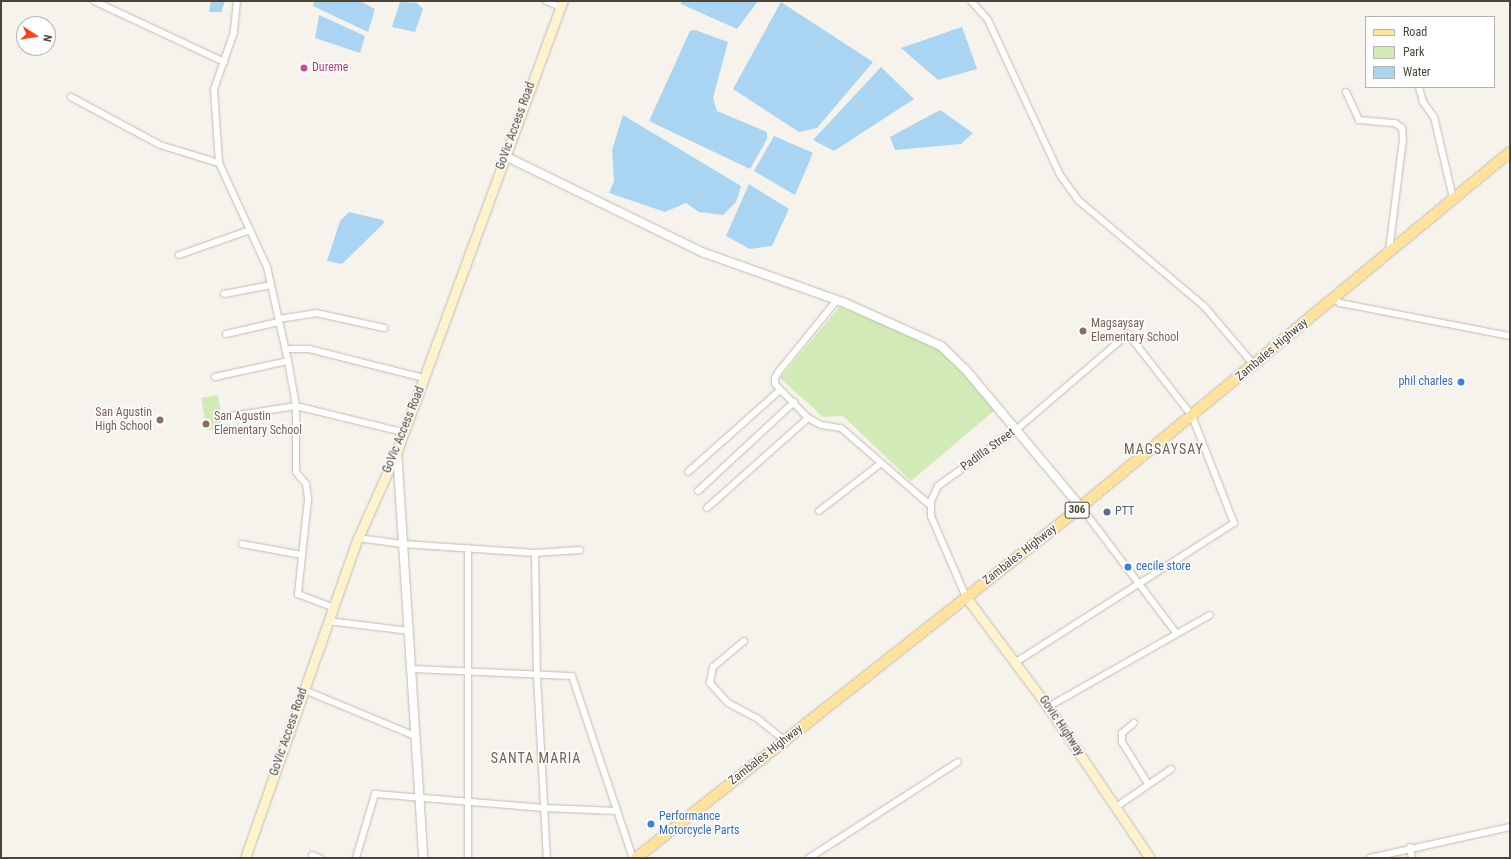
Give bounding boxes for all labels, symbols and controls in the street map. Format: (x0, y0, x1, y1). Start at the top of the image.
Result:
north arrow (16, 16, 56, 56)
legend (1365, 16, 1495, 88)
text: Road (1403, 25, 1427, 39)
text: N (40, 34, 54, 43)
text: Park (1403, 45, 1424, 59)
place label: Dureme (312, 61, 348, 75)
marker: Dureme (299, 63, 309, 73)
text: Water (1403, 65, 1431, 79)
street label: GoVic Access Road (493, 80, 539, 172)
street label: Zambales Highway (1233, 316, 1311, 384)
place label: Magsaysay Elementary School (1091, 317, 1179, 345)
marker: Magsaysay Elementary School (1078, 326, 1088, 336)
place label: phil charles (1398, 375, 1453, 389)
marker: phil charles (1456, 377, 1466, 387)
street label: GoVic Access Road (380, 385, 428, 475)
place label: San Agustin High School (95, 406, 152, 434)
place label: San Agustin Elementary School (214, 410, 302, 438)
marker: San Agustin High School (155, 415, 165, 425)
marker: San Agustin Elementary School (201, 419, 211, 429)
street label: Padilla Street (958, 426, 1018, 474)
district label: MAGSAYSAY (1124, 441, 1204, 457)
road number: 306 (1064, 501, 1090, 519)
place label: PTT (1115, 505, 1134, 519)
marker: PTT (1102, 507, 1112, 517)
street label: Zambales Highway (980, 522, 1060, 588)
place label: cecile store (1136, 560, 1191, 574)
marker: cecile store (1123, 562, 1133, 572)
street label: GoVic Access Road (267, 686, 311, 778)
street label: Govic Highway (1036, 693, 1086, 759)
street label: Zambales Highway (726, 722, 806, 788)
district label: SANTA MARIA (491, 750, 581, 766)
place label: Performance Motorcycle Parts (659, 810, 740, 838)
marker: Performance Motorcycle Parts (646, 819, 656, 829)

